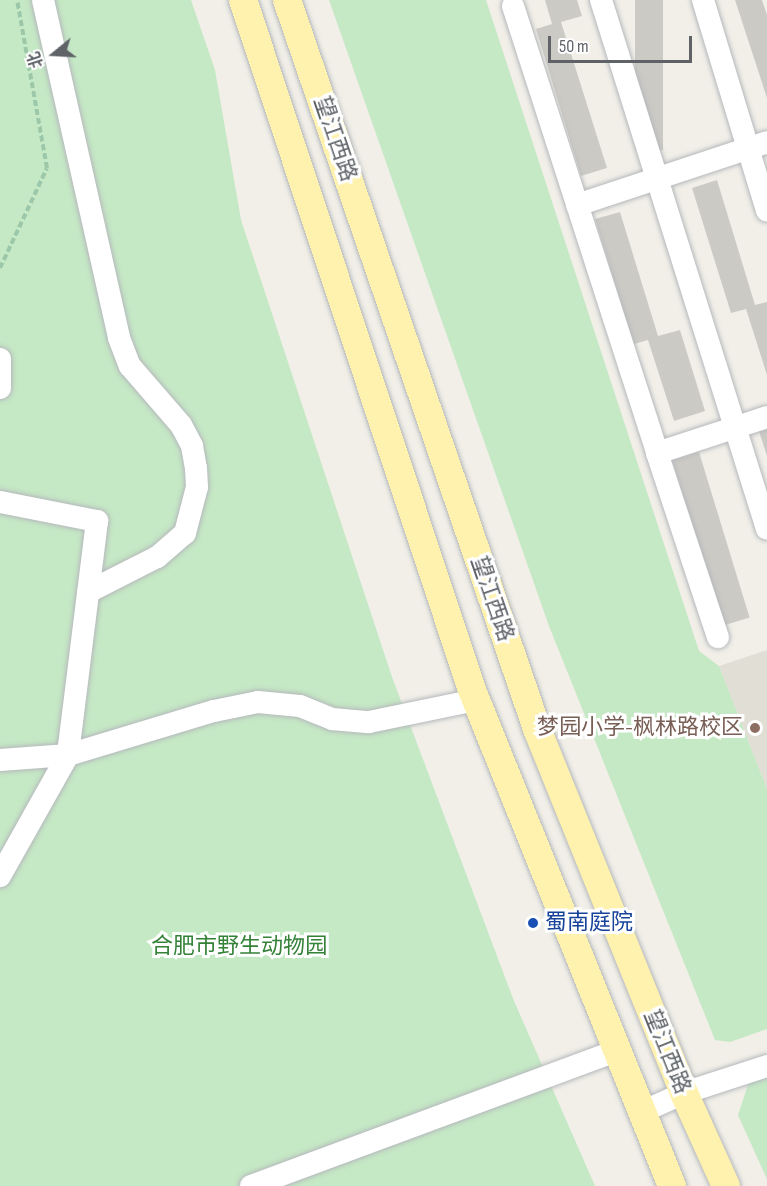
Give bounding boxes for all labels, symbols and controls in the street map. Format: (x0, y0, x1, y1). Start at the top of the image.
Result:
north arrow (24, 24, 84, 84)
scale bar (551, 24, 695, 62)
text: 50 m (559, 36, 589, 57)
text: 北 (25, 49, 48, 70)
street label: 望江西路 (308, 93, 362, 185)
street label: 望江西路 (465, 553, 519, 645)
place label: 梦园小学-枫林路校区 (537, 715, 743, 741)
marker: 梦园小学-枫林路校区 (748, 721, 762, 735)
place label: 蜀南庭院 (545, 910, 633, 936)
marker: 蜀南庭院 (526, 916, 540, 930)
park label: 合肥市野生动物园 (151, 934, 327, 960)
street label: 望江西路 (638, 1006, 696, 1098)

